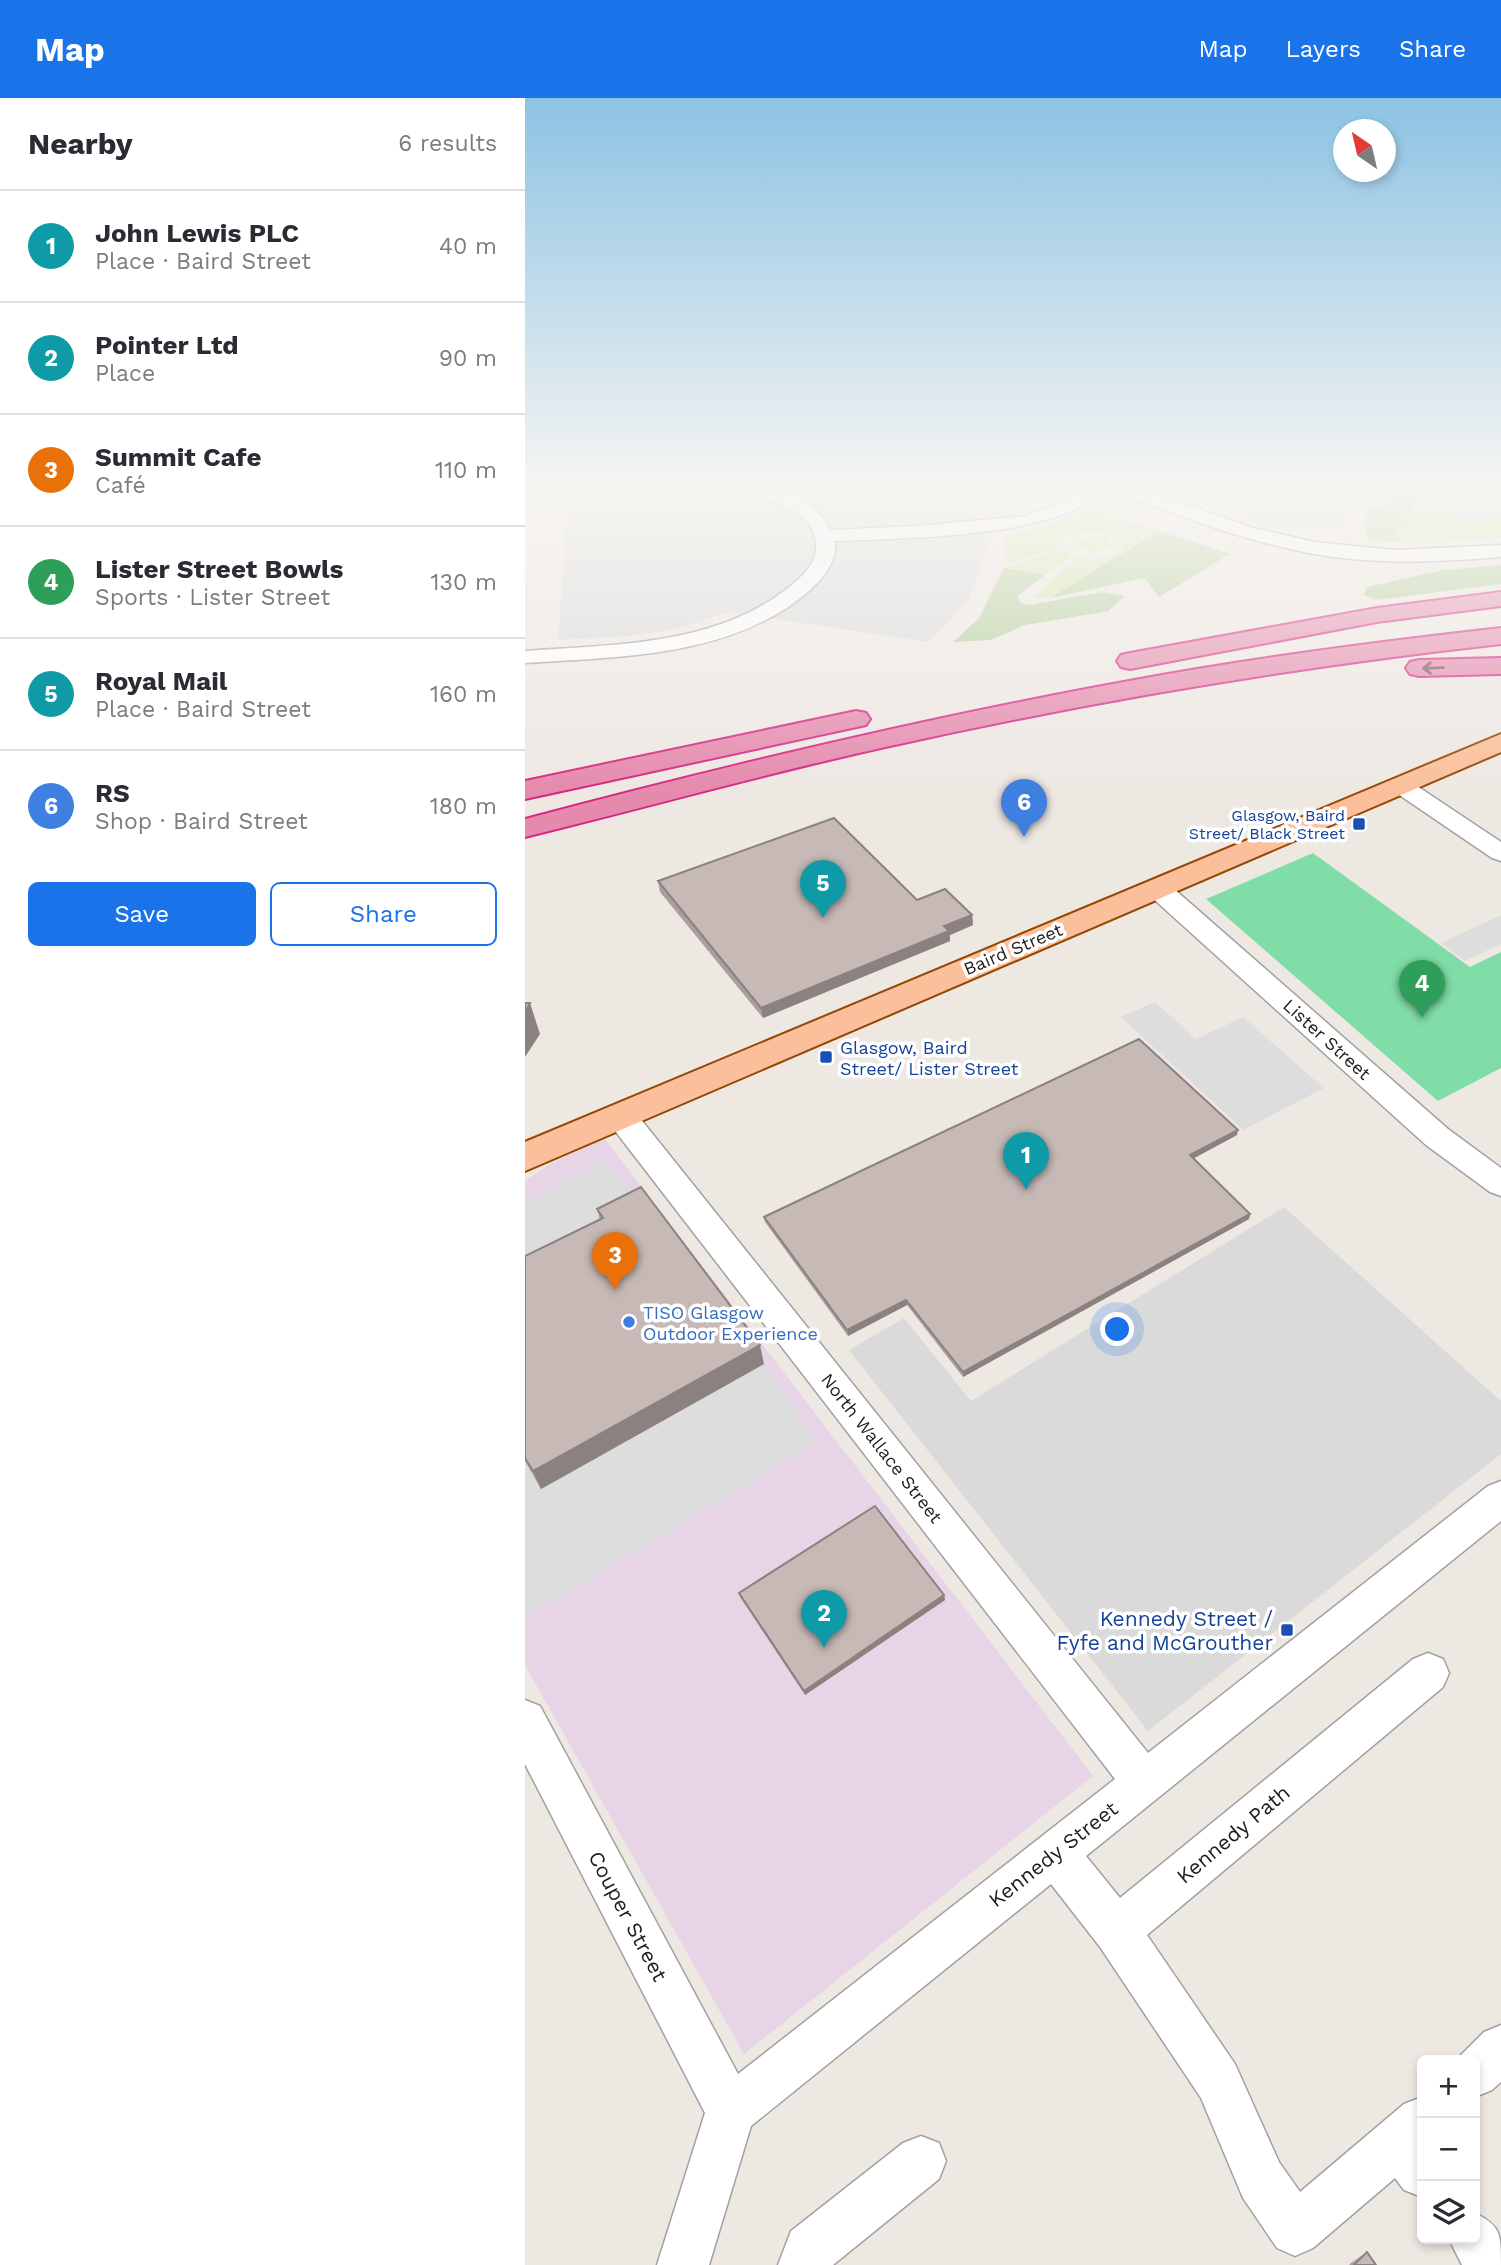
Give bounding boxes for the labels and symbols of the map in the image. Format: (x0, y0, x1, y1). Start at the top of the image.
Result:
north arrow (1333, 119, 1396, 182)
one-way arrow (1422, 661, 1445, 674)
pin: 6 (1001, 779, 1047, 837)
place label: Glasgow, Baird Street/ Black Street (1189, 806, 1345, 843)
marker: Glasgow, Baird Street/ Black Street (1351, 816, 1367, 832)
pin: 5 (800, 860, 846, 918)
street label: Baird Street (960, 919, 1066, 979)
pin: 4 (1399, 960, 1445, 1018)
street label: Lister Street (1279, 994, 1375, 1084)
place label: Glasgow, Baird Street/ Lister Street (840, 1037, 1019, 1079)
marker: Glasgow, Baird Street/ Lister Street (818, 1049, 834, 1065)
pin: 1 (1003, 1132, 1049, 1190)
pin: 3 (592, 1232, 638, 1290)
place label: TISO Glasgow Outdoor Experience (643, 1302, 818, 1344)
your location (1100, 1312, 1134, 1346)
marker: TISO Glasgow Outdoor Experience (621, 1314, 637, 1330)
street label: North Wallace Street (817, 1369, 947, 1527)
pin: 2 (801, 1590, 847, 1648)
place label: Kennedy Street / Fyfe and McGrouther (1056, 1606, 1273, 1655)
marker: Kennedy Street / Fyfe and McGrouther (1279, 1622, 1295, 1638)
street label: Kennedy Path (1171, 1779, 1295, 1889)
street label: Kennedy Street (983, 1796, 1123, 1912)
street label: Couper Street (583, 1847, 673, 1985)

